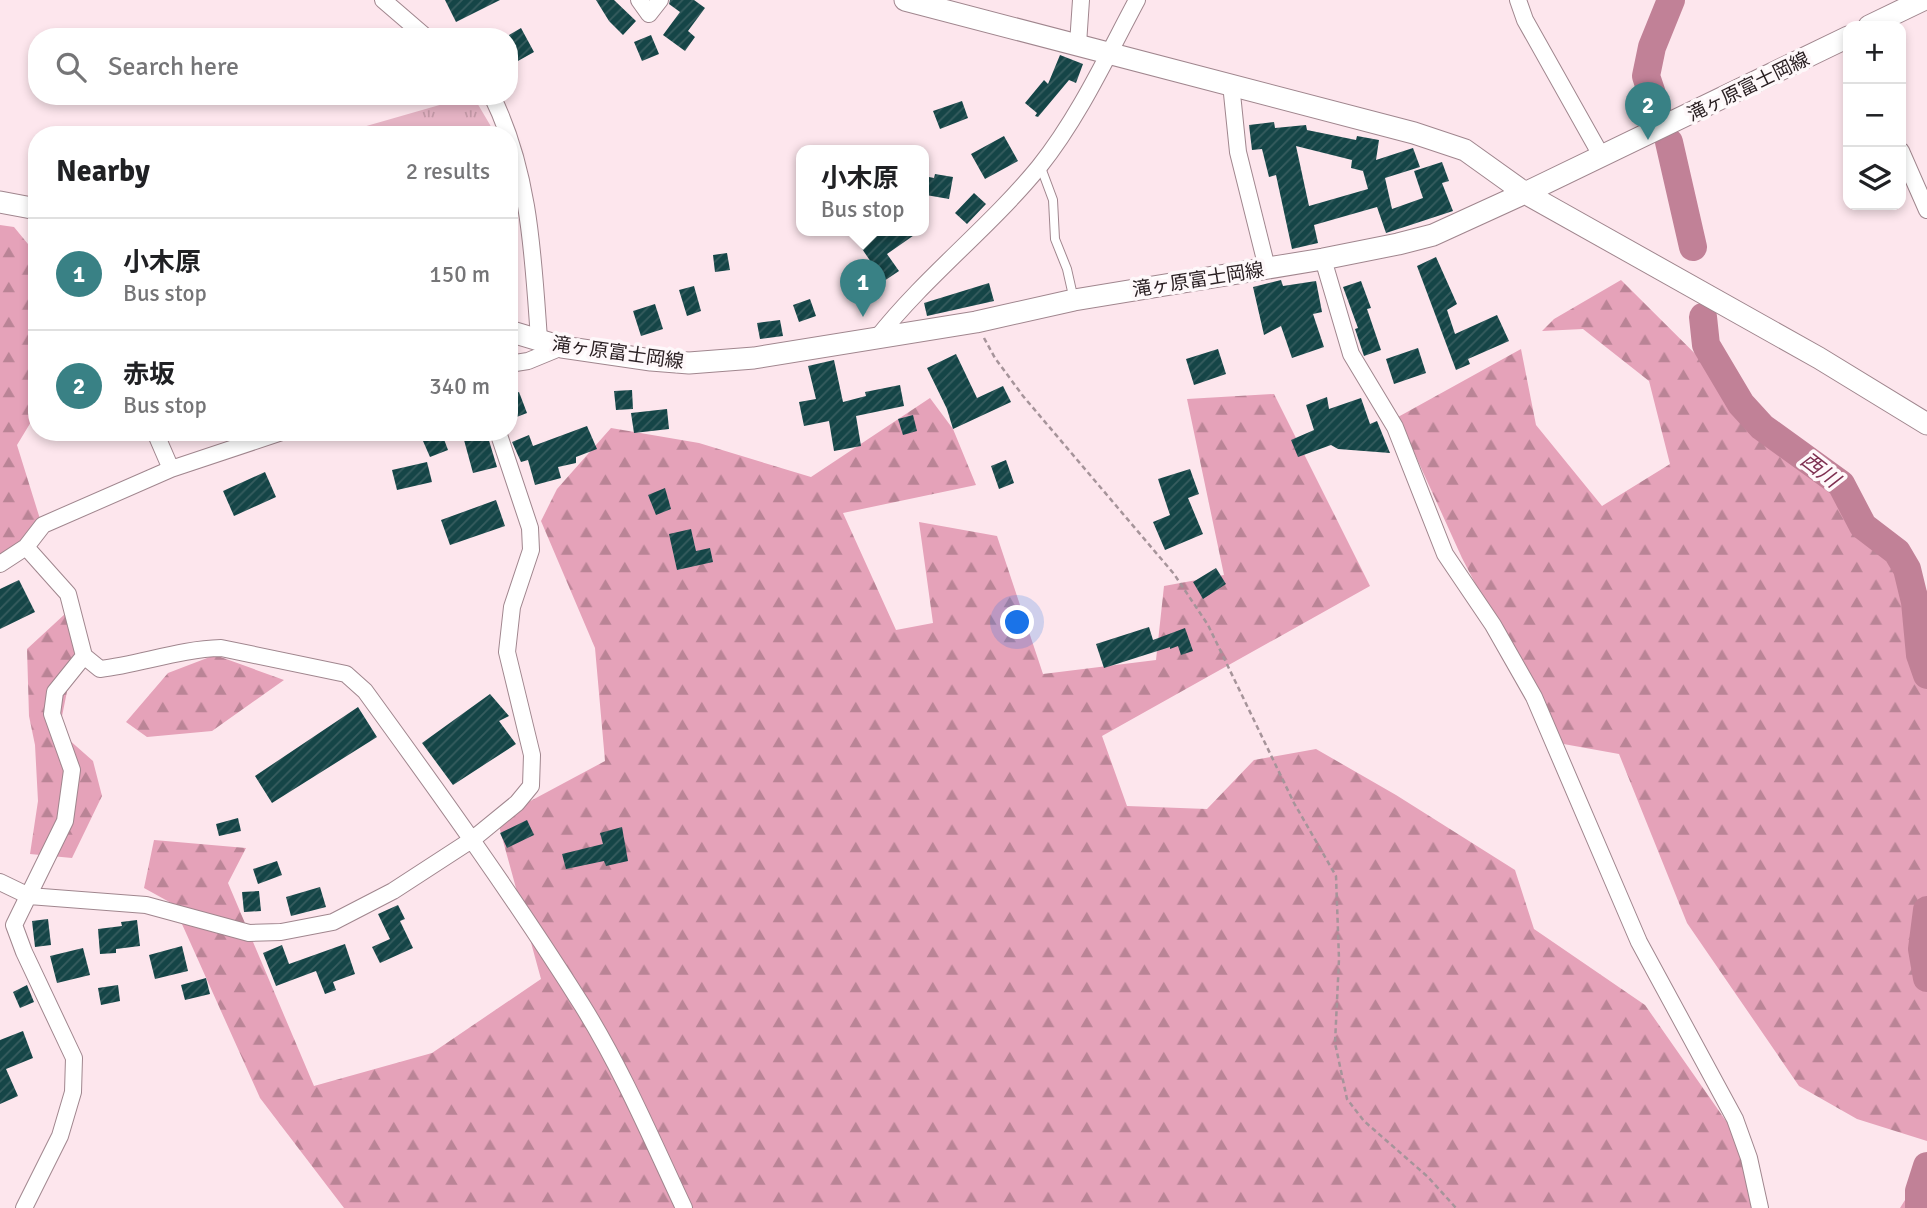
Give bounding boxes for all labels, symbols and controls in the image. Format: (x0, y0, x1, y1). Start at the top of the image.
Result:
map controls (1843, 21, 1906, 210)
button: + (1843, 21, 1906, 84)
search box (28, 28, 518, 105)
street label: 滝ヶ原富士岡線 (1683, 47, 1813, 127)
icon: search (52, 48, 90, 86)
text: Search here (108, 51, 239, 83)
pin: 2 (1625, 82, 1671, 140)
button: − (1843, 84, 1906, 147)
popup (796, 145, 929, 236)
button: layers (1843, 147, 1906, 210)
text: Nearby (56, 153, 150, 190)
text: 2 results (406, 157, 490, 186)
text: 小木原 (821, 163, 899, 195)
text: Bus stop (821, 195, 904, 224)
text: 小木原 (123, 247, 201, 279)
street label: 滝ヶ原富士岡線 (1131, 258, 1266, 302)
pin: 1 (840, 259, 886, 317)
text: 1 (73, 260, 85, 289)
text: 150 m (429, 260, 490, 289)
text: Bus stop (123, 279, 207, 308)
street label: 滝ヶ原富士岡線 (550, 332, 685, 374)
text: 赤坂 (123, 359, 175, 391)
text: 2 (73, 372, 85, 401)
text: 340 m (429, 372, 490, 401)
text: Bus stop (123, 391, 207, 420)
water label: 西川 (1795, 447, 1846, 494)
your location (1000, 605, 1034, 639)

